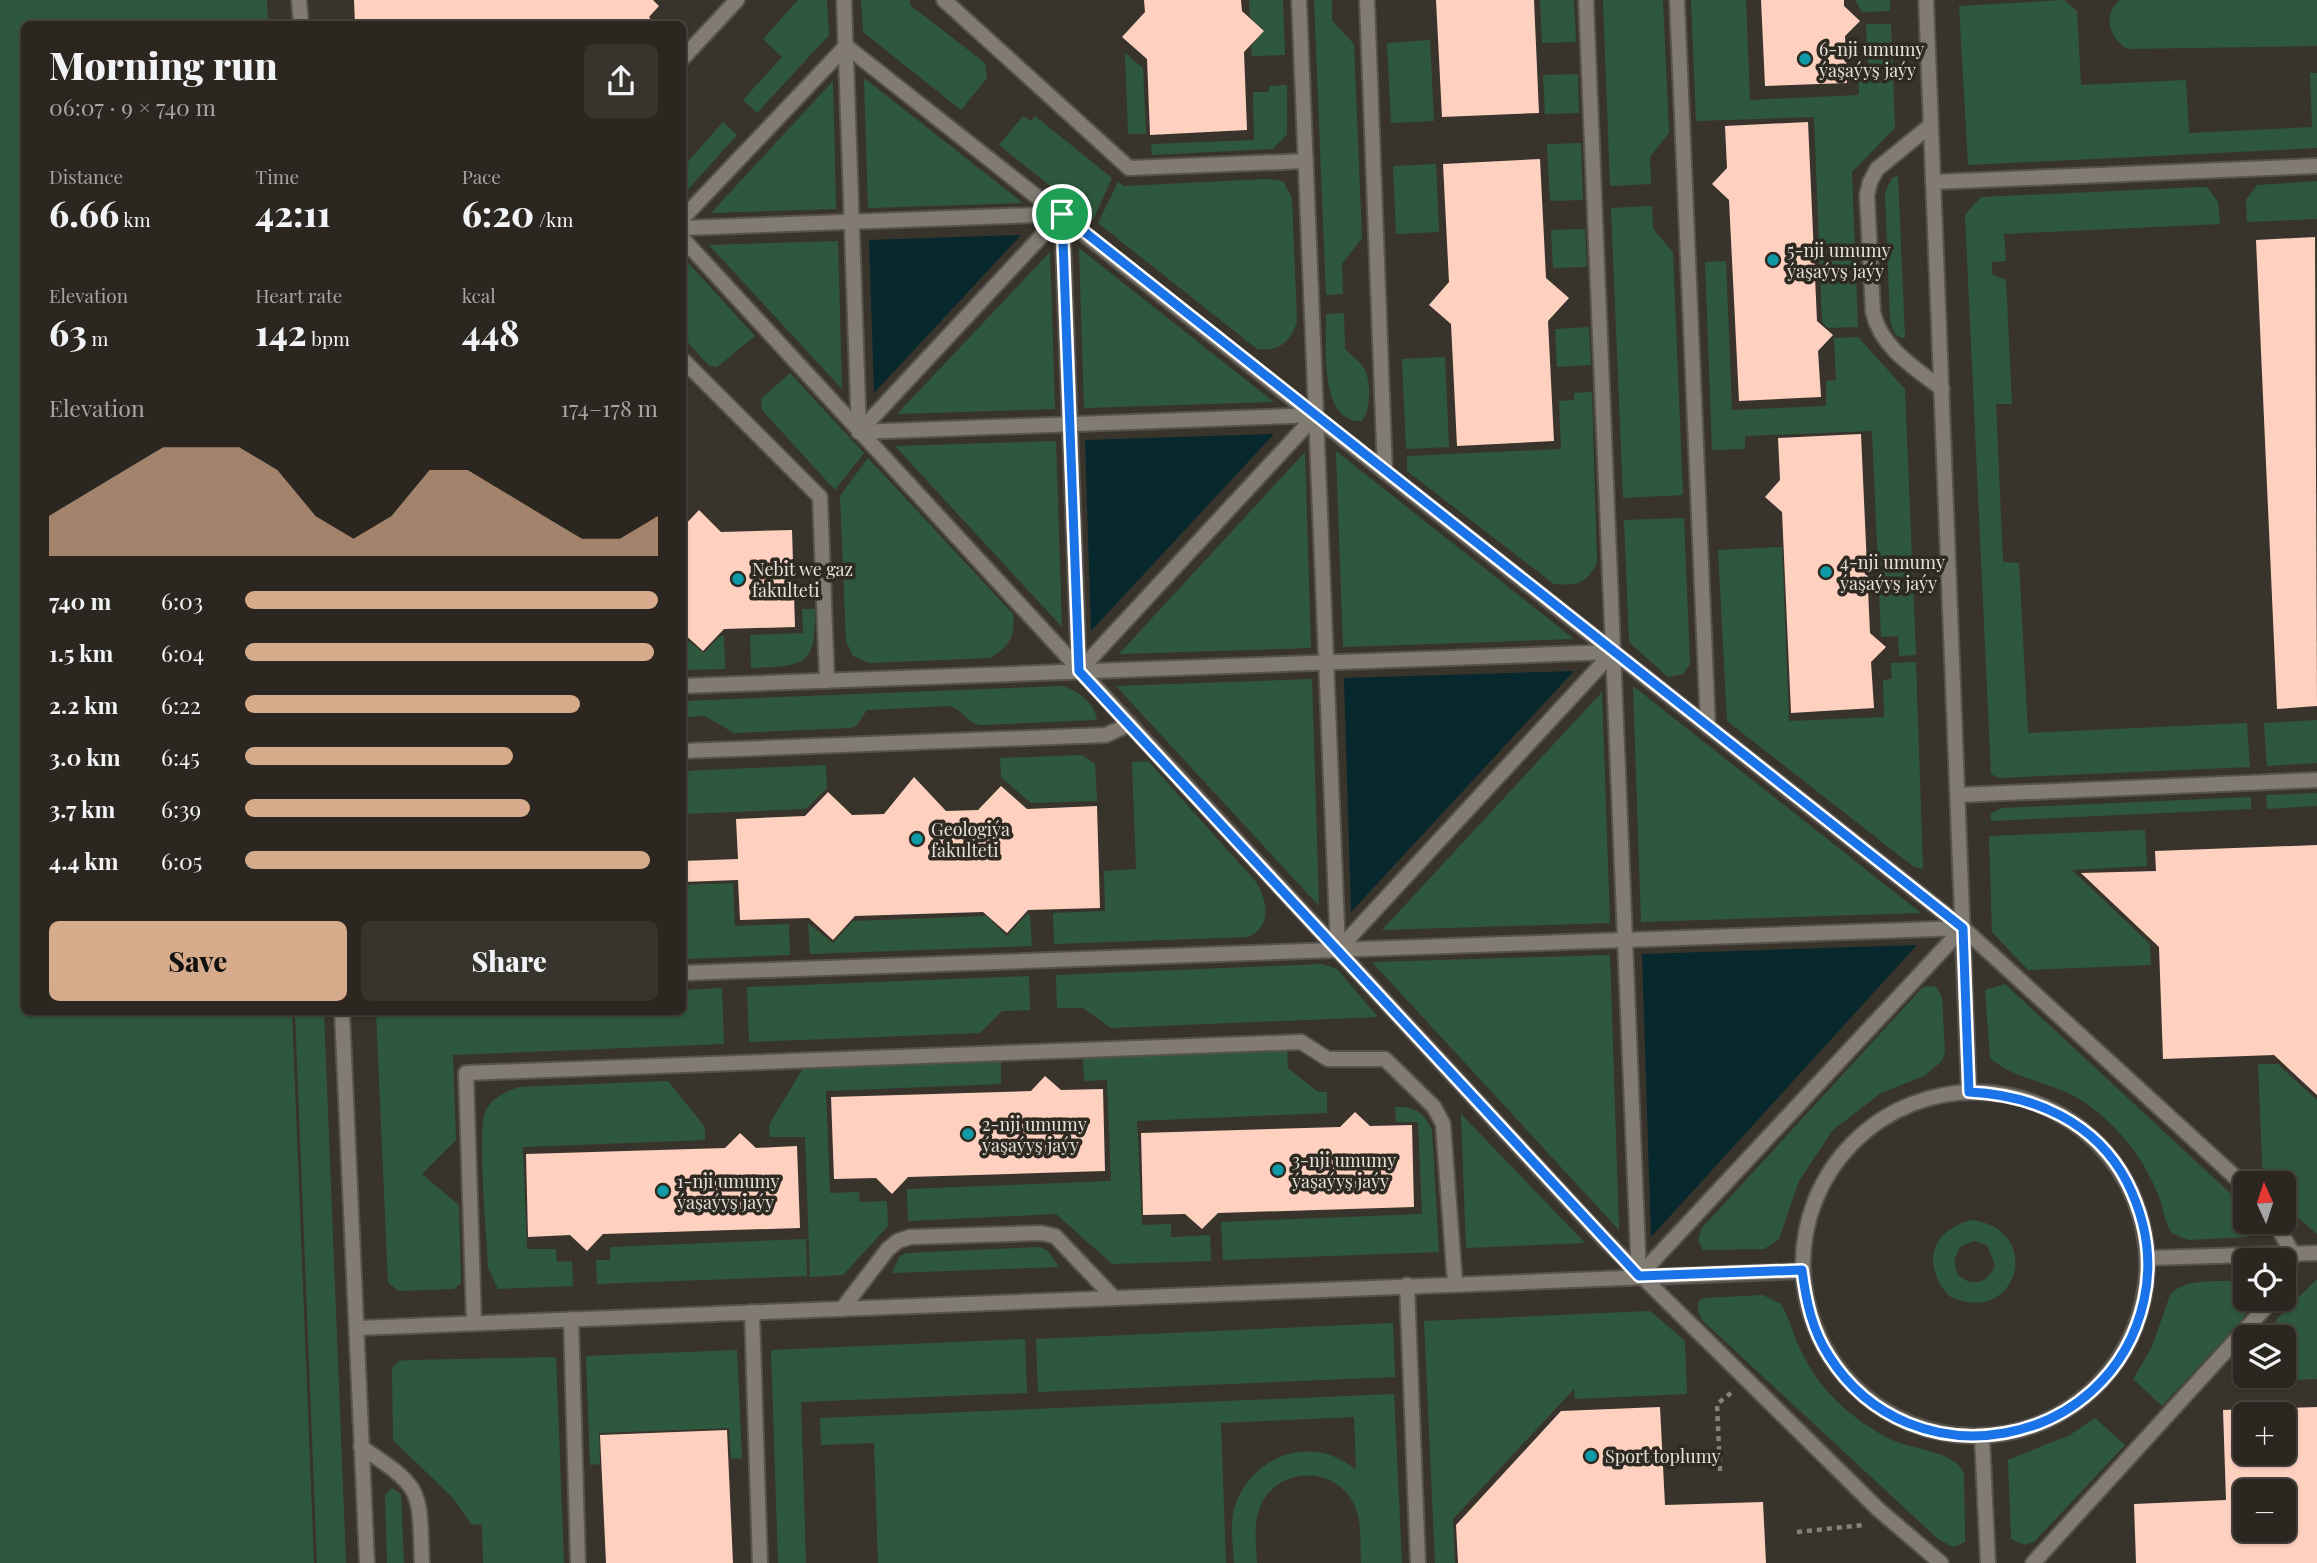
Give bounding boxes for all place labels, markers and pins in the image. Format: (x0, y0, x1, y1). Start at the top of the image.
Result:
place label: 6-nji umumy ýaşaýyş jaýy (1818, 37, 1924, 82)
marker: 6-nji umumy ýaşaýyş jaýy (1797, 51, 1813, 67)
pin (1032, 184, 1092, 244)
place label: 5-nji umumy ýaşaýyş jaýy (1786, 238, 1891, 283)
marker: 5-nji umumy ýaşaýyş jaýy (1765, 252, 1781, 268)
place label: 4-nji umumy ýaşaýyş jaýy (1839, 550, 1945, 595)
place label: Nebit we gaz fakulteti (752, 557, 853, 602)
marker: 4-nji umumy ýaşaýyş jaýy (1818, 564, 1834, 580)
marker: Nebit we gaz fakulteti (730, 571, 746, 587)
place label: Geologiýa fakulteti (931, 817, 1010, 862)
marker: Geologiýa fakulteti (909, 831, 925, 847)
place label: 2-nji umumy ýaşaýyş jaýy (981, 1112, 1087, 1157)
marker: 2-nji umumy ýaşaýyş jaýy (960, 1126, 976, 1142)
place label: 3-nji umumy ýaşaýyş jaýy (1291, 1148, 1396, 1193)
marker: 3-nji umumy ýaşaýyş jaýy (1270, 1162, 1286, 1178)
place label: 1-nji umumy ýaşaýyş jaýy (676, 1169, 780, 1214)
marker: 1-nji umumy ýaşaýyş jaýy (655, 1183, 671, 1199)
place label: Sport toplumy (1605, 1444, 1721, 1468)
marker: Sport toplumy (1583, 1448, 1599, 1464)

